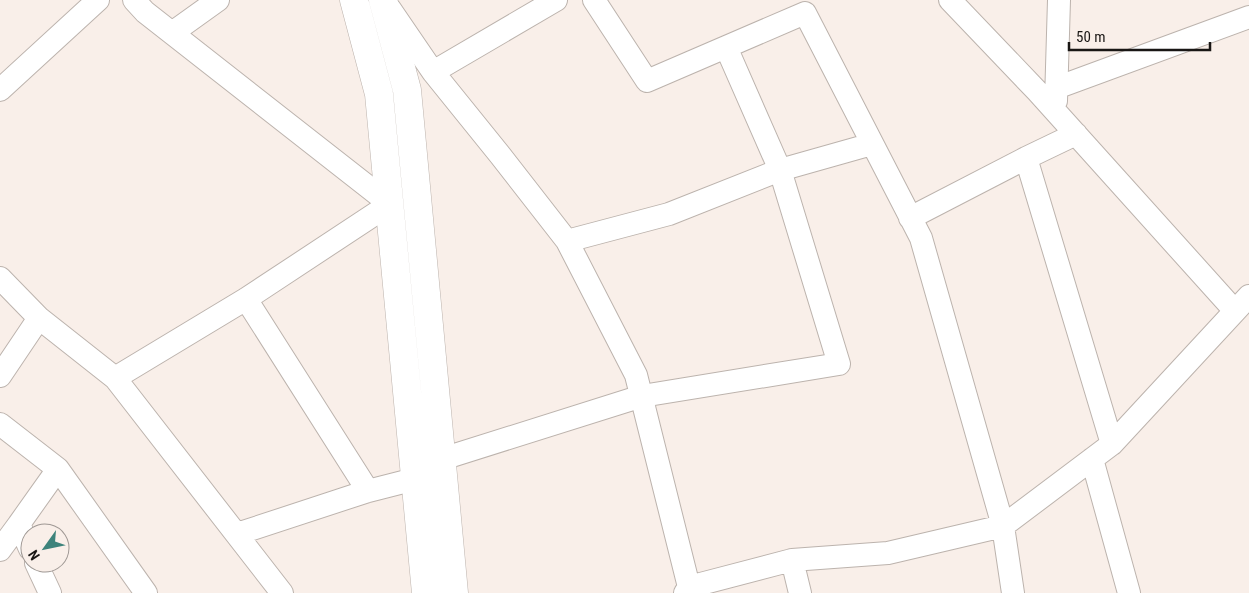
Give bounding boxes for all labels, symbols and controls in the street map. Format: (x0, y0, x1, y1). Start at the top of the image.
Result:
scale bar (1069, 20, 1210, 52)
text: 50 m (1076, 28, 1106, 46)
north arrow (20, 523, 70, 573)
text: N (25, 547, 43, 563)

